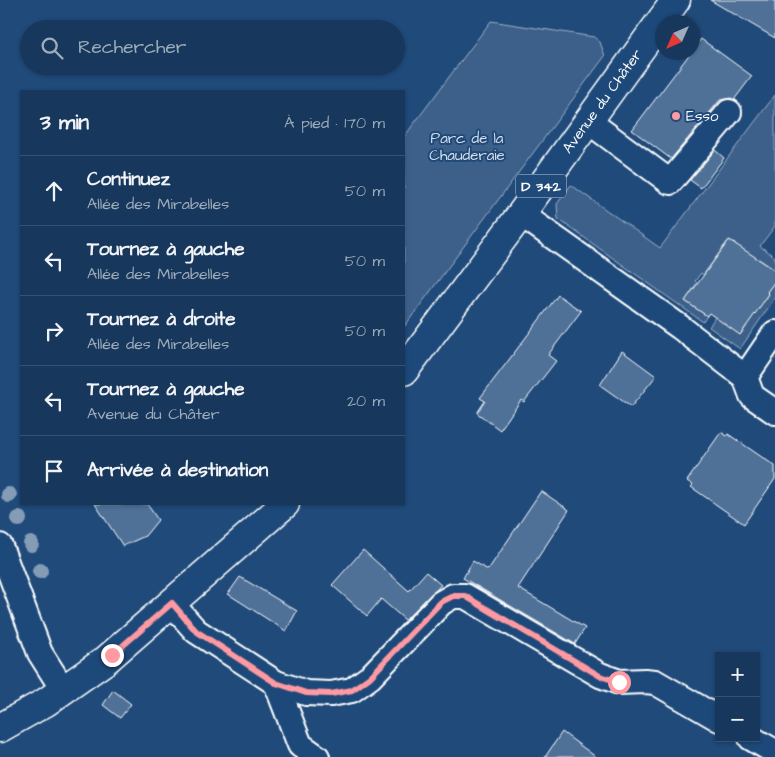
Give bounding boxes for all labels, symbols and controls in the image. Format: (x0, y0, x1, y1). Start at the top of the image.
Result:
north arrow (655, 15, 700, 60)
search box (20, 20, 405, 75)
icon: search (38, 34, 66, 62)
text: Rechercher (78, 34, 186, 61)
street label: Avenue du Châter (557, 45, 647, 158)
place label: Esso (686, 106, 719, 127)
text: 3 min (40, 108, 89, 137)
marker: Esso (670, 110, 682, 122)
text: À pied · 170 m (284, 112, 385, 134)
park label: Parc de la Chauderaie (429, 128, 505, 166)
text: Continuez (87, 166, 170, 193)
road number: D 342 (516, 175, 566, 198)
icon: ahead (40, 177, 68, 205)
text: 50 m (345, 180, 385, 202)
text: Allée des Mirabelles (87, 193, 229, 215)
text: Tournez à gauche (87, 236, 245, 263)
icon: left (40, 247, 68, 275)
text: 50 m (345, 250, 385, 272)
text: Allée des Mirabelles (87, 263, 229, 285)
text: Tournez à droite (87, 306, 235, 333)
icon: right (40, 317, 68, 345)
text: 50 m (345, 320, 385, 342)
text: Allée des Mirabelles (87, 333, 229, 355)
text: Tournez à gauche (87, 376, 245, 403)
icon: left (40, 387, 68, 415)
text: 20 m (347, 390, 385, 412)
text: Avenue du Châter (87, 403, 219, 425)
icon: arrive (40, 457, 68, 485)
text: Arrivée à destination (87, 457, 268, 484)
route end (101, 644, 124, 667)
map controls (715, 652, 760, 742)
button: + (715, 652, 760, 697)
route start (608, 671, 631, 694)
button: − (715, 697, 760, 742)

